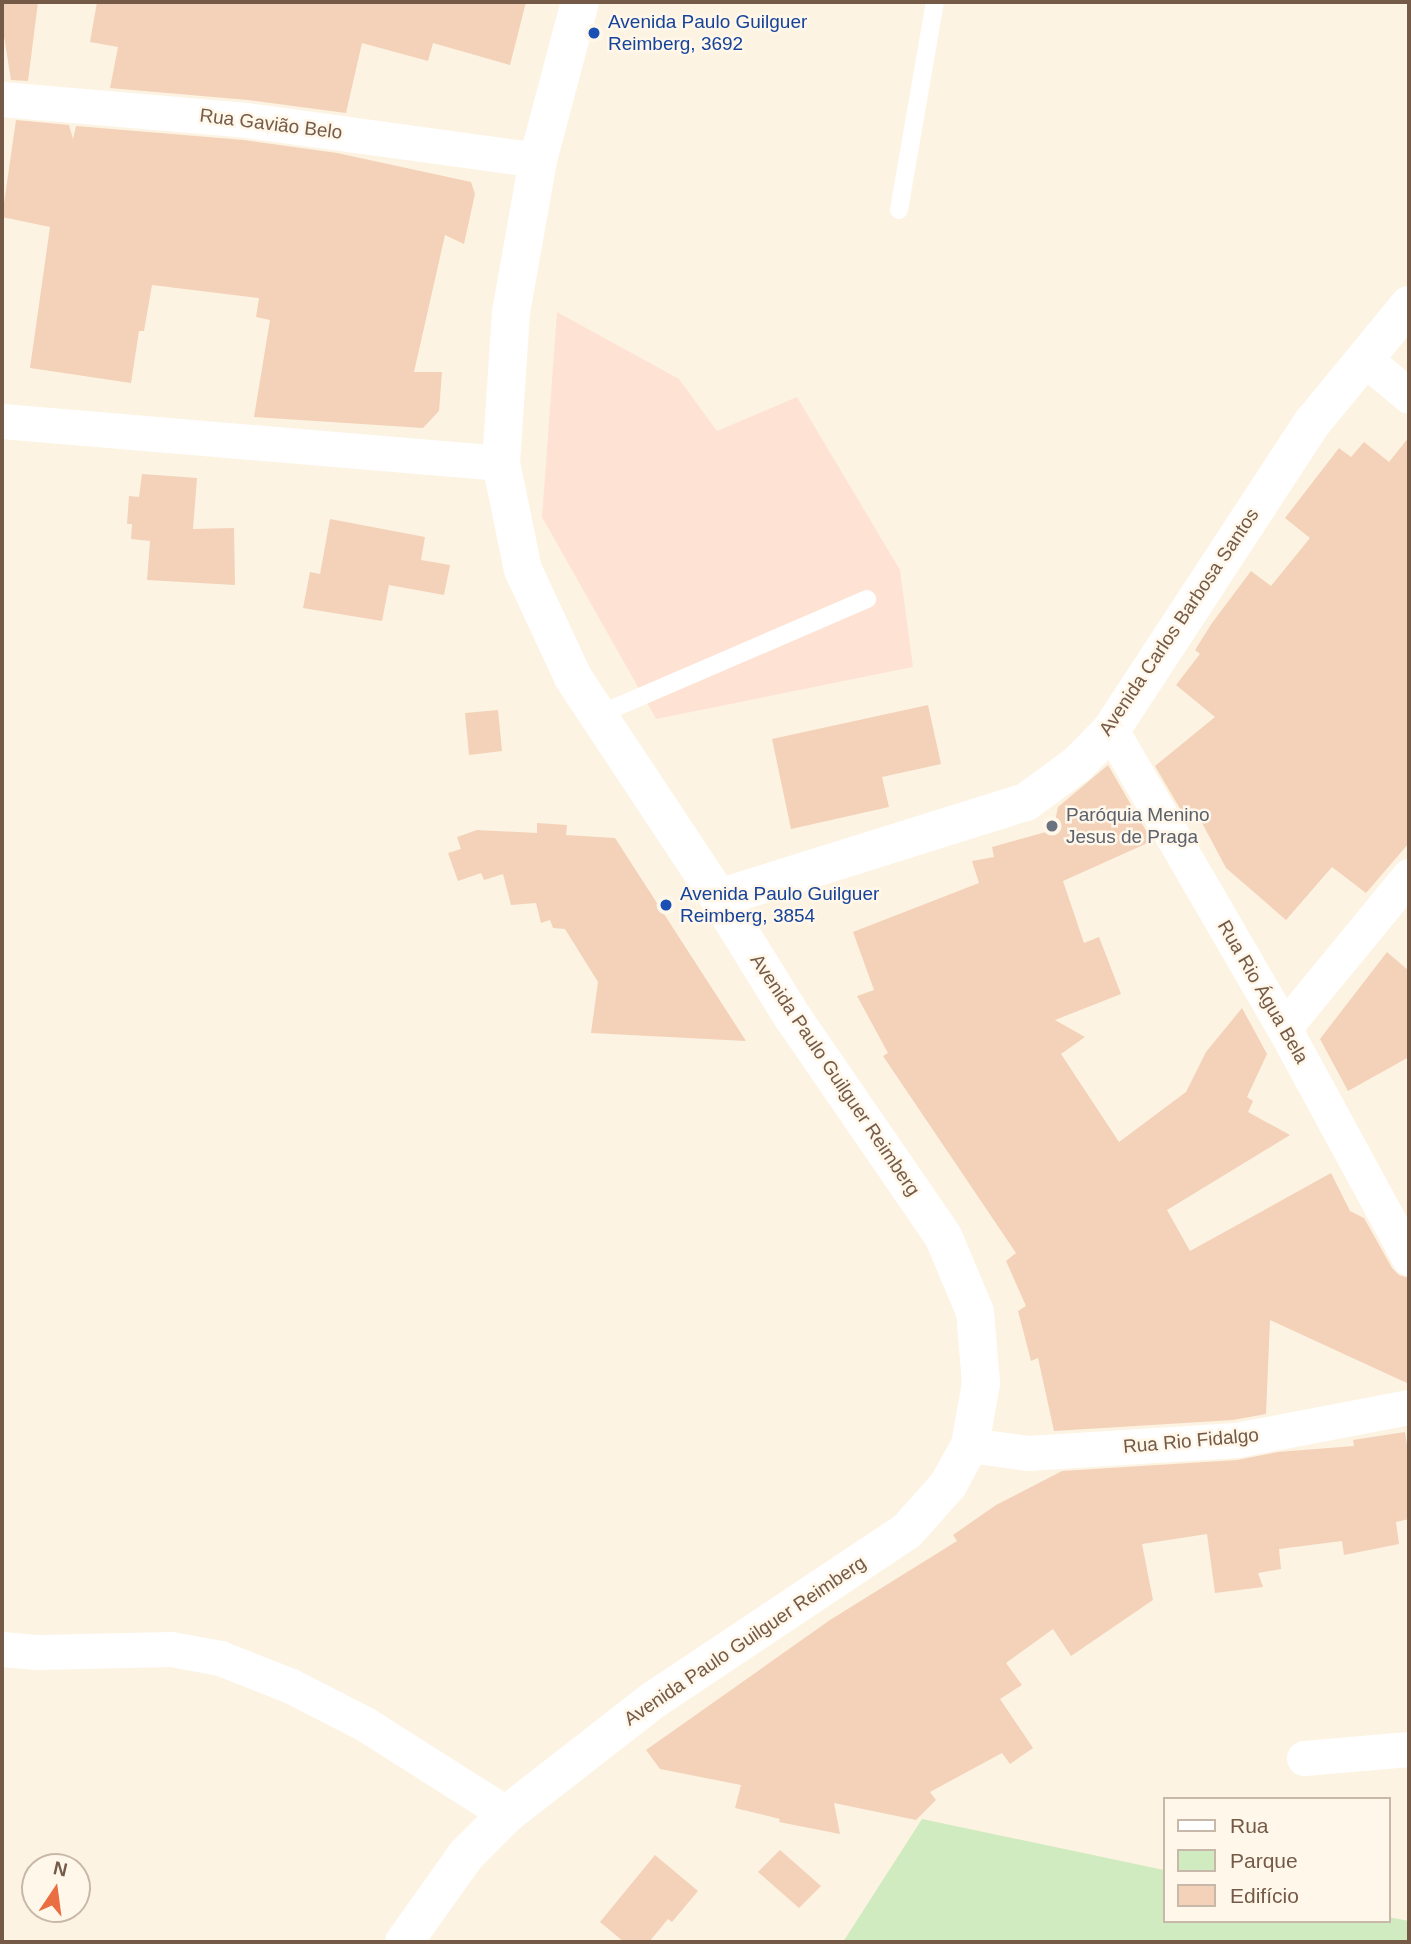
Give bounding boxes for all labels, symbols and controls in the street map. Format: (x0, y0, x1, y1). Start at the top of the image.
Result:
place label: Avenida Paulo Guilguer Reimberg, 3692 (608, 11, 807, 55)
marker: Avenida Paulo Guilguer Reimberg, 3692 (586, 25, 602, 41)
street label: Rua Gavião Belo (198, 104, 344, 144)
street label: Avenida Carlos Barbosa Santos (1094, 504, 1264, 740)
place label: Paróquia Menino Jesus de Praga (1066, 804, 1210, 848)
marker: Paróquia Menino Jesus de Praga (1044, 818, 1060, 834)
place label: Avenida Paulo Guilguer Reimberg, 3854 (680, 883, 879, 927)
marker: Avenida Paulo Guilguer Reimberg, 3854 (658, 897, 674, 913)
street label: Rua Rio Água Bela (1213, 916, 1313, 1068)
street label: Avenida Paulo Guilguer Reimberg (745, 950, 925, 1200)
street label: Rua Rio Fidalgo (1122, 1424, 1260, 1458)
street label: Avenida Paulo Guilguer Reimberg (620, 1551, 870, 1731)
legend (1162, 1797, 1390, 1923)
text: Rua (1230, 1814, 1269, 1837)
text: Parque (1230, 1849, 1298, 1872)
north arrow (21, 1853, 91, 1923)
text: N (51, 1857, 69, 1881)
text: Edifício (1230, 1884, 1299, 1907)

